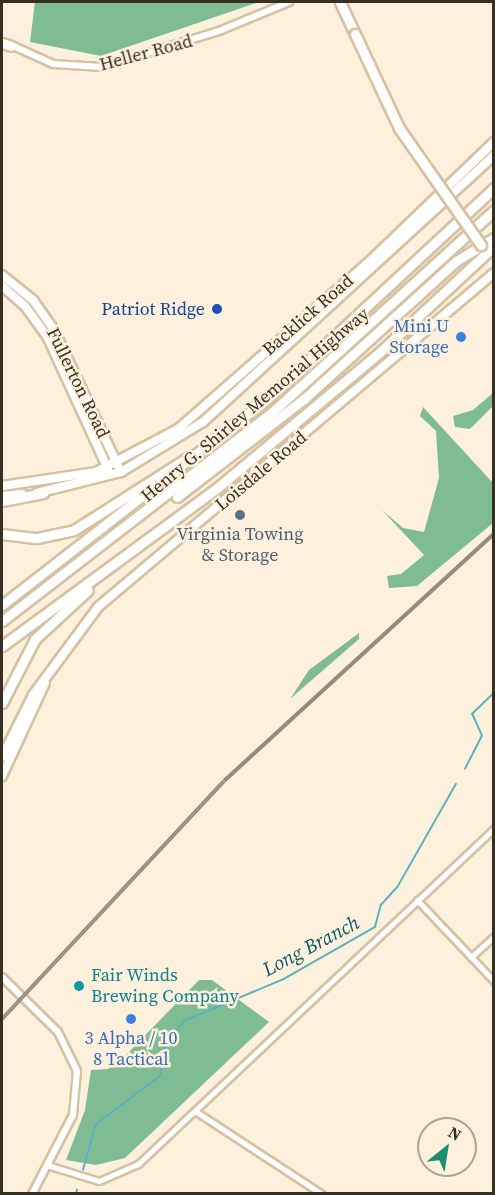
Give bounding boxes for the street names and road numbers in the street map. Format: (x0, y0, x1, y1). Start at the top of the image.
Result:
street label: Heller Road (97, 30, 195, 76)
street label: Backlick Road (258, 270, 358, 360)
street label: Henry G. Shirley Memorial Highway (137, 303, 373, 507)
street label: Fullerton Road (42, 324, 114, 442)
street label: Loisdale Road (211, 427, 311, 515)

